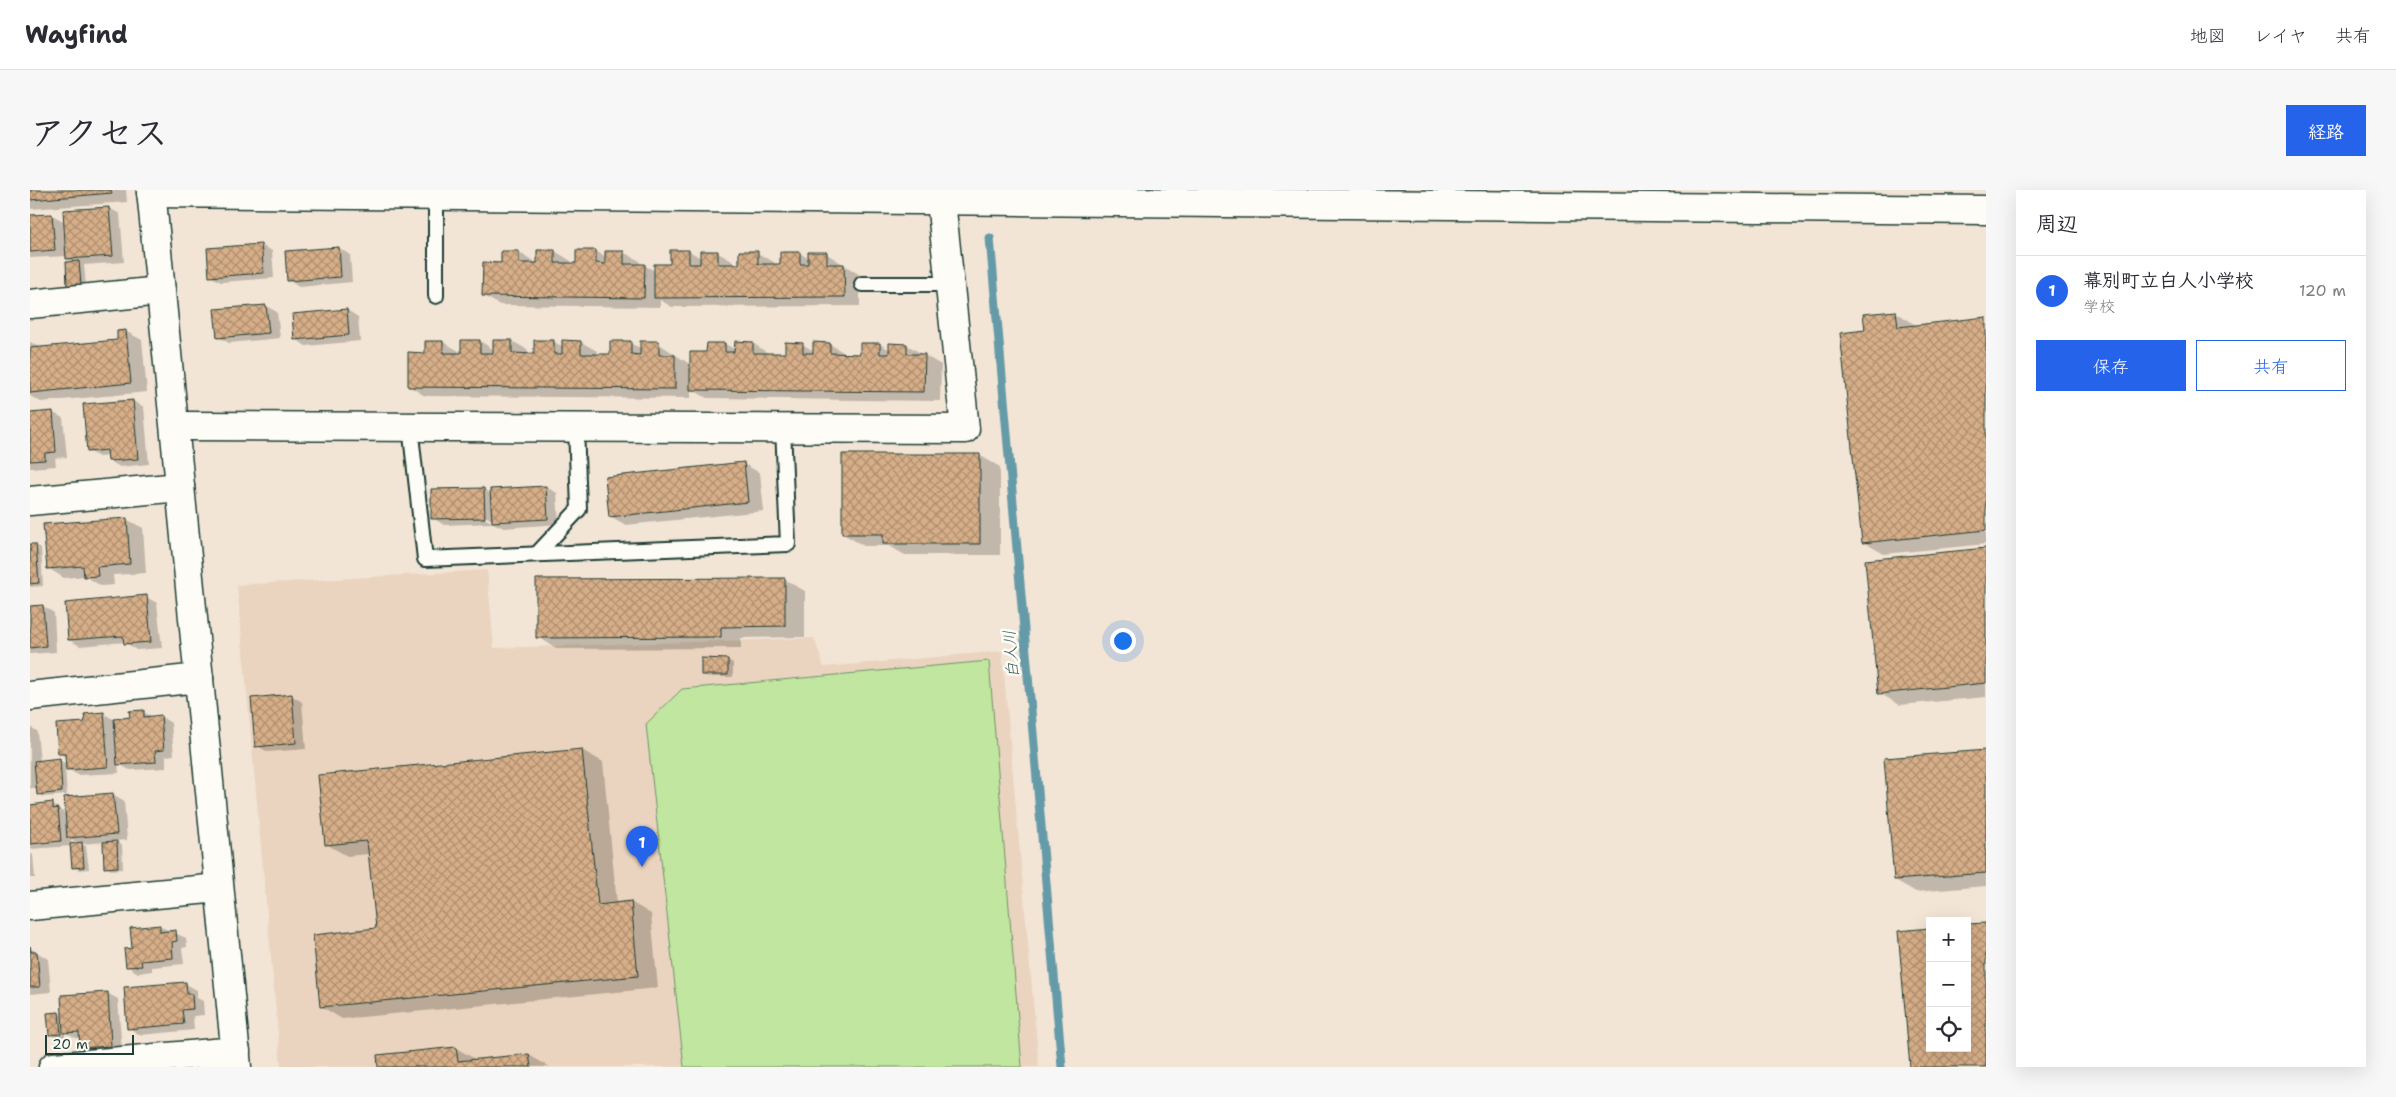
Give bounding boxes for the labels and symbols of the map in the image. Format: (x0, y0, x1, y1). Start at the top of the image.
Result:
your location (1110, 628, 1136, 654)
water label: 白人川 (998, 629, 1024, 679)
pin: 1 (626, 826, 658, 867)
scale bar (45, 1032, 134, 1055)

